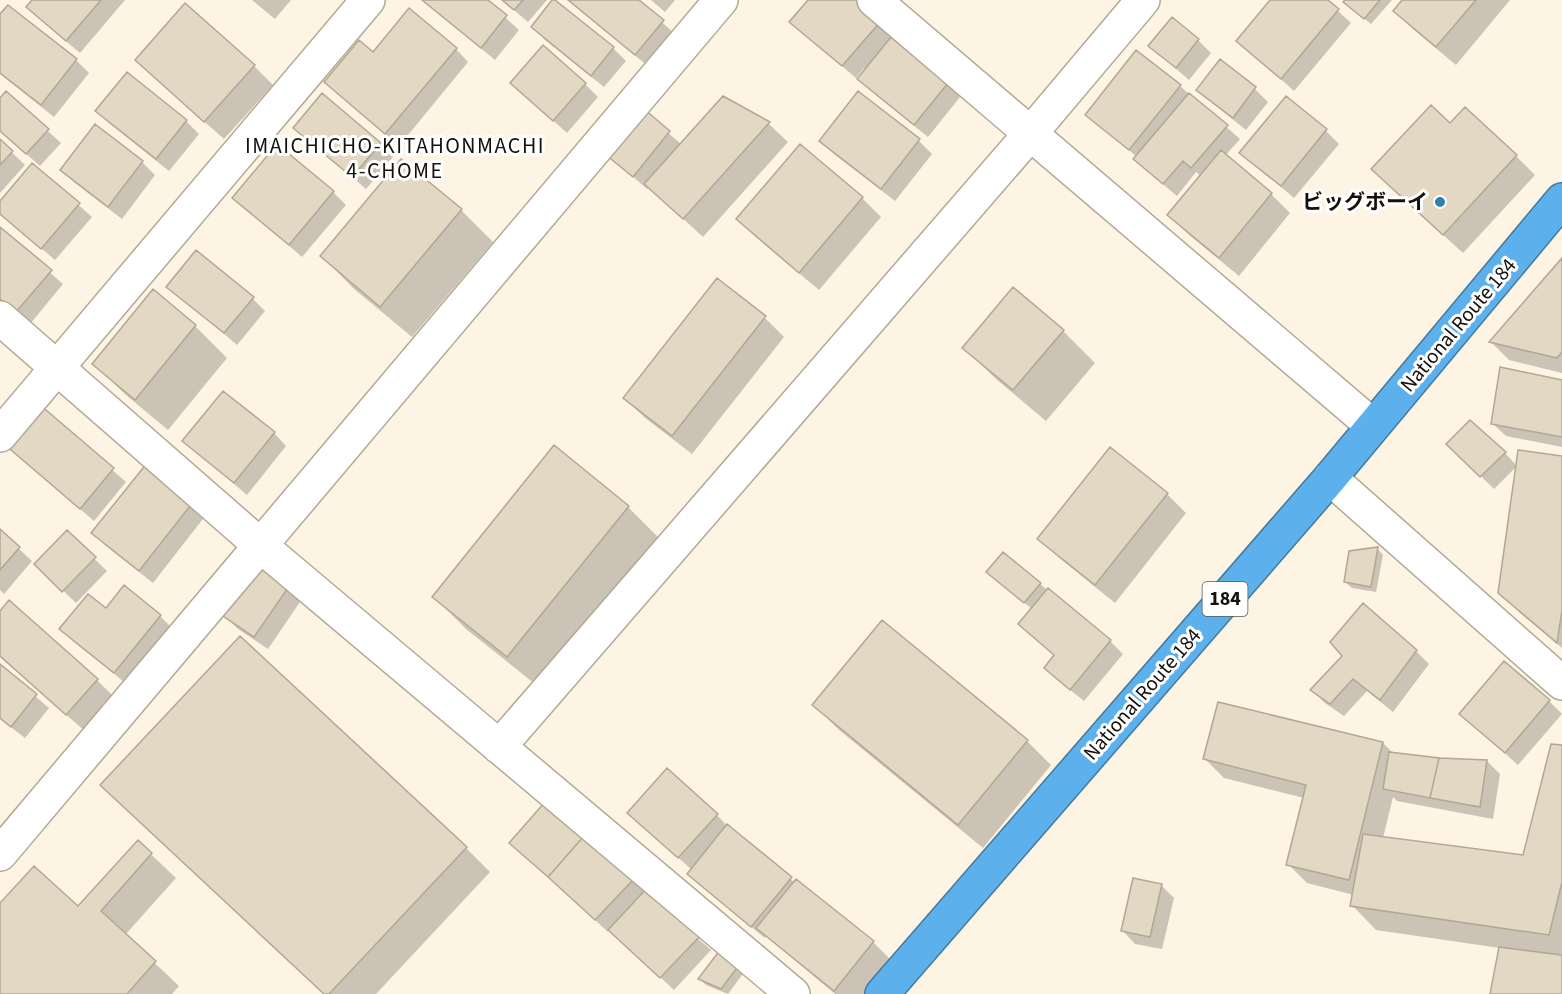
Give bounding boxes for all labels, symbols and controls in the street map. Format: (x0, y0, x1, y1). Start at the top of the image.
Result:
district label: IMAICHICHO-KITAHONMACHI 4-CHOME (245, 130, 545, 187)
place label: ビッグボーイ (1302, 187, 1428, 217)
marker: ビッグボーイ (1433, 195, 1447, 209)
street label: National Route 184 (1393, 252, 1523, 398)
road number: 184 (1202, 582, 1248, 616)
street label: National Route 184 (1076, 621, 1208, 767)

